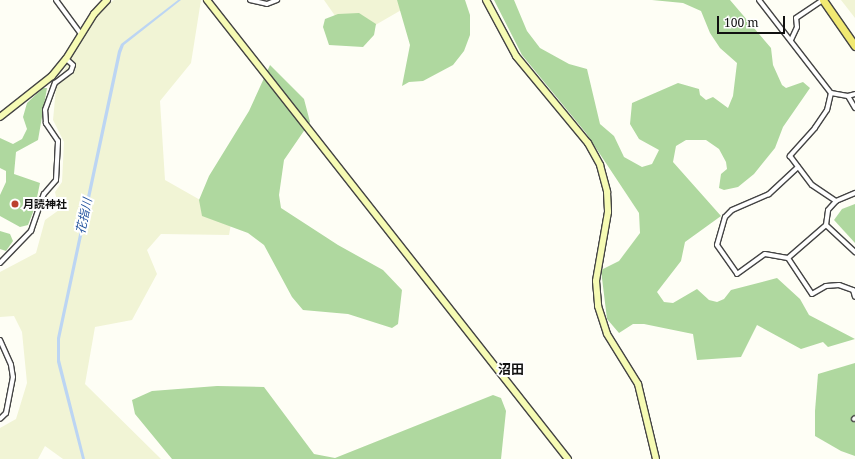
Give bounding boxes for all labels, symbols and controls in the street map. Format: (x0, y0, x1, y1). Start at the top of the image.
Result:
scale bar (719, 8, 787, 34)
text: 100 m (724, 14, 759, 31)
place label: 月読神社 (23, 197, 67, 211)
water label: 花指川 (73, 197, 95, 235)
marker: 月読神社 (10, 199, 20, 209)
district label: 沼田 (498, 361, 524, 377)

